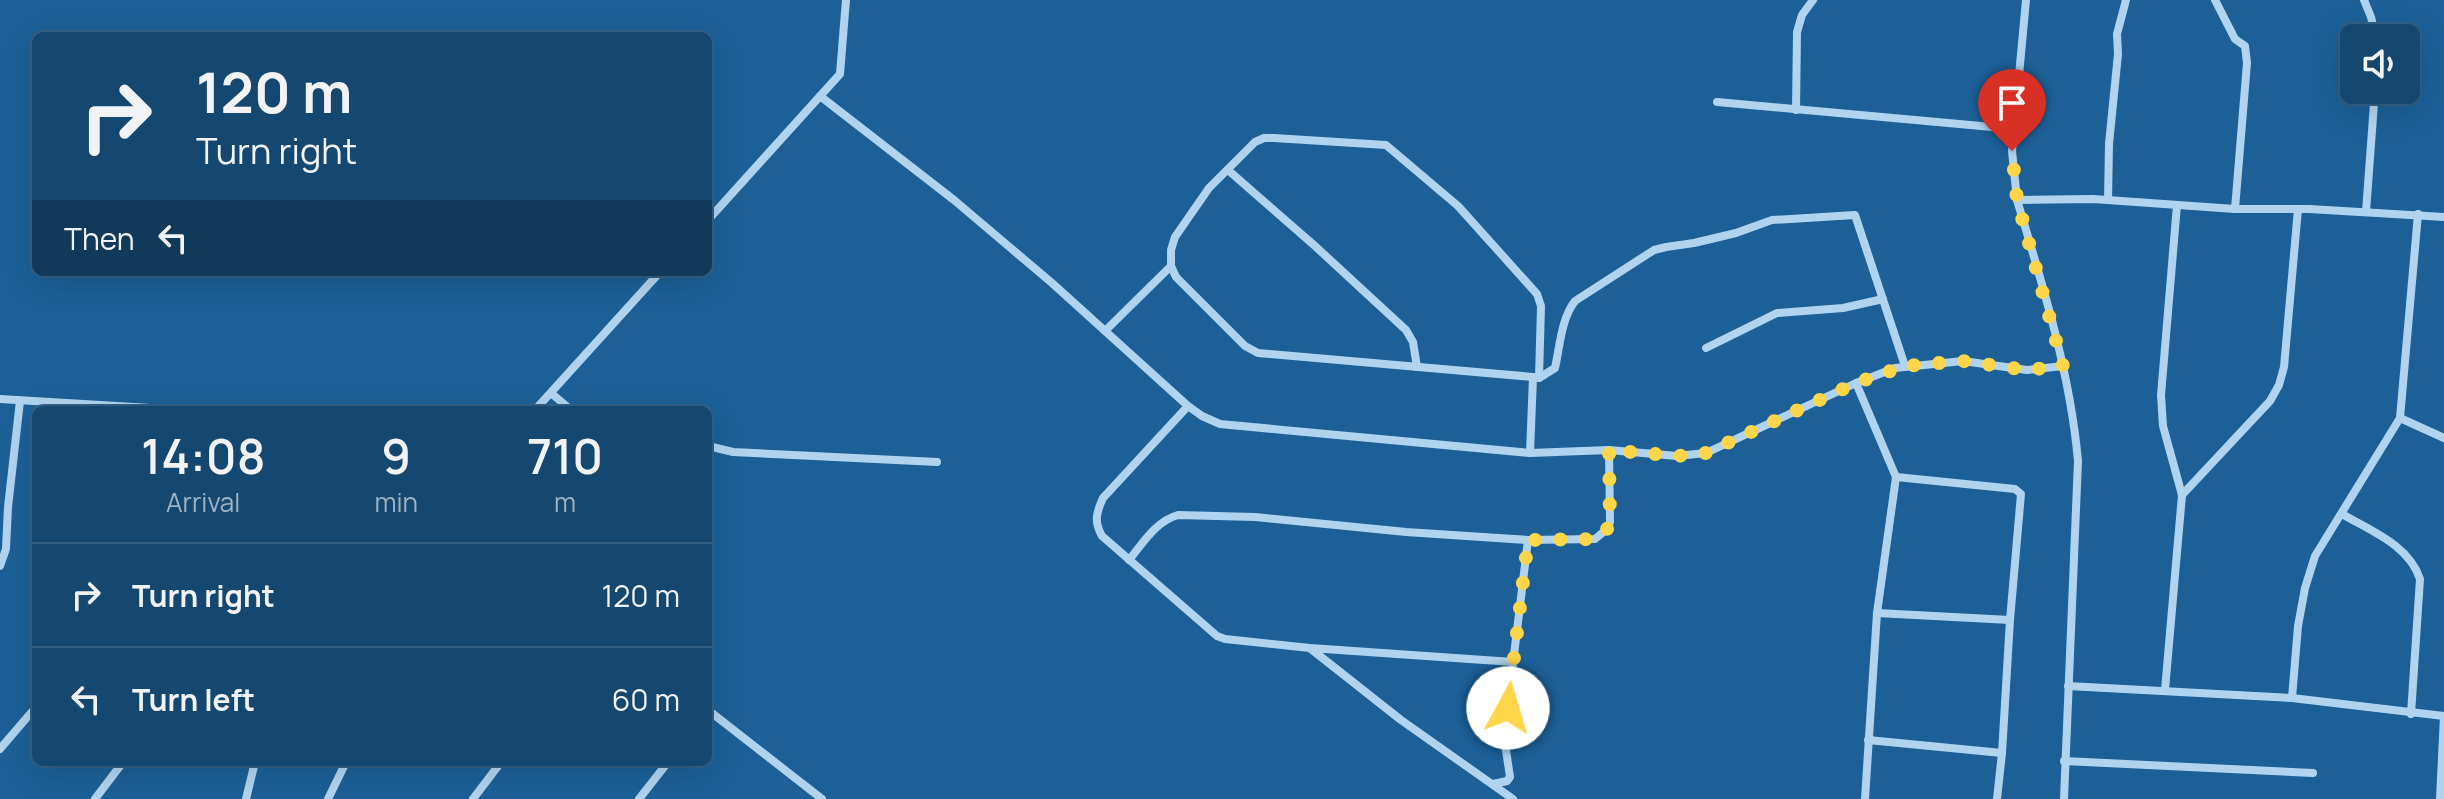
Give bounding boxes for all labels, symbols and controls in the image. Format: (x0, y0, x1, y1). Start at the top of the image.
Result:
map controls (2340, 24, 2420, 104)
button: sound (2340, 24, 2420, 104)
text: 120 m (196, 53, 352, 130)
icon: right (64, 64, 168, 168)
pin (1978, 69, 2046, 151)
icon: arrive (1990, 81, 2034, 125)
text: Turn right (196, 126, 357, 175)
icon: left (151, 216, 195, 260)
text: Then (64, 218, 135, 259)
text: 14:08 (141, 423, 266, 488)
text: 9 (381, 423, 411, 488)
text: 710 (527, 423, 603, 488)
text: Arrival (166, 484, 240, 520)
text: min (374, 484, 418, 520)
text: m (554, 484, 576, 520)
icon: right (64, 573, 108, 617)
text: Turn right (132, 575, 275, 616)
text: 120 m (601, 575, 680, 616)
position arrow (1466, 666, 1550, 750)
icon: left (64, 677, 108, 721)
text: Turn left (132, 679, 255, 720)
text: 60 m (612, 679, 680, 720)

